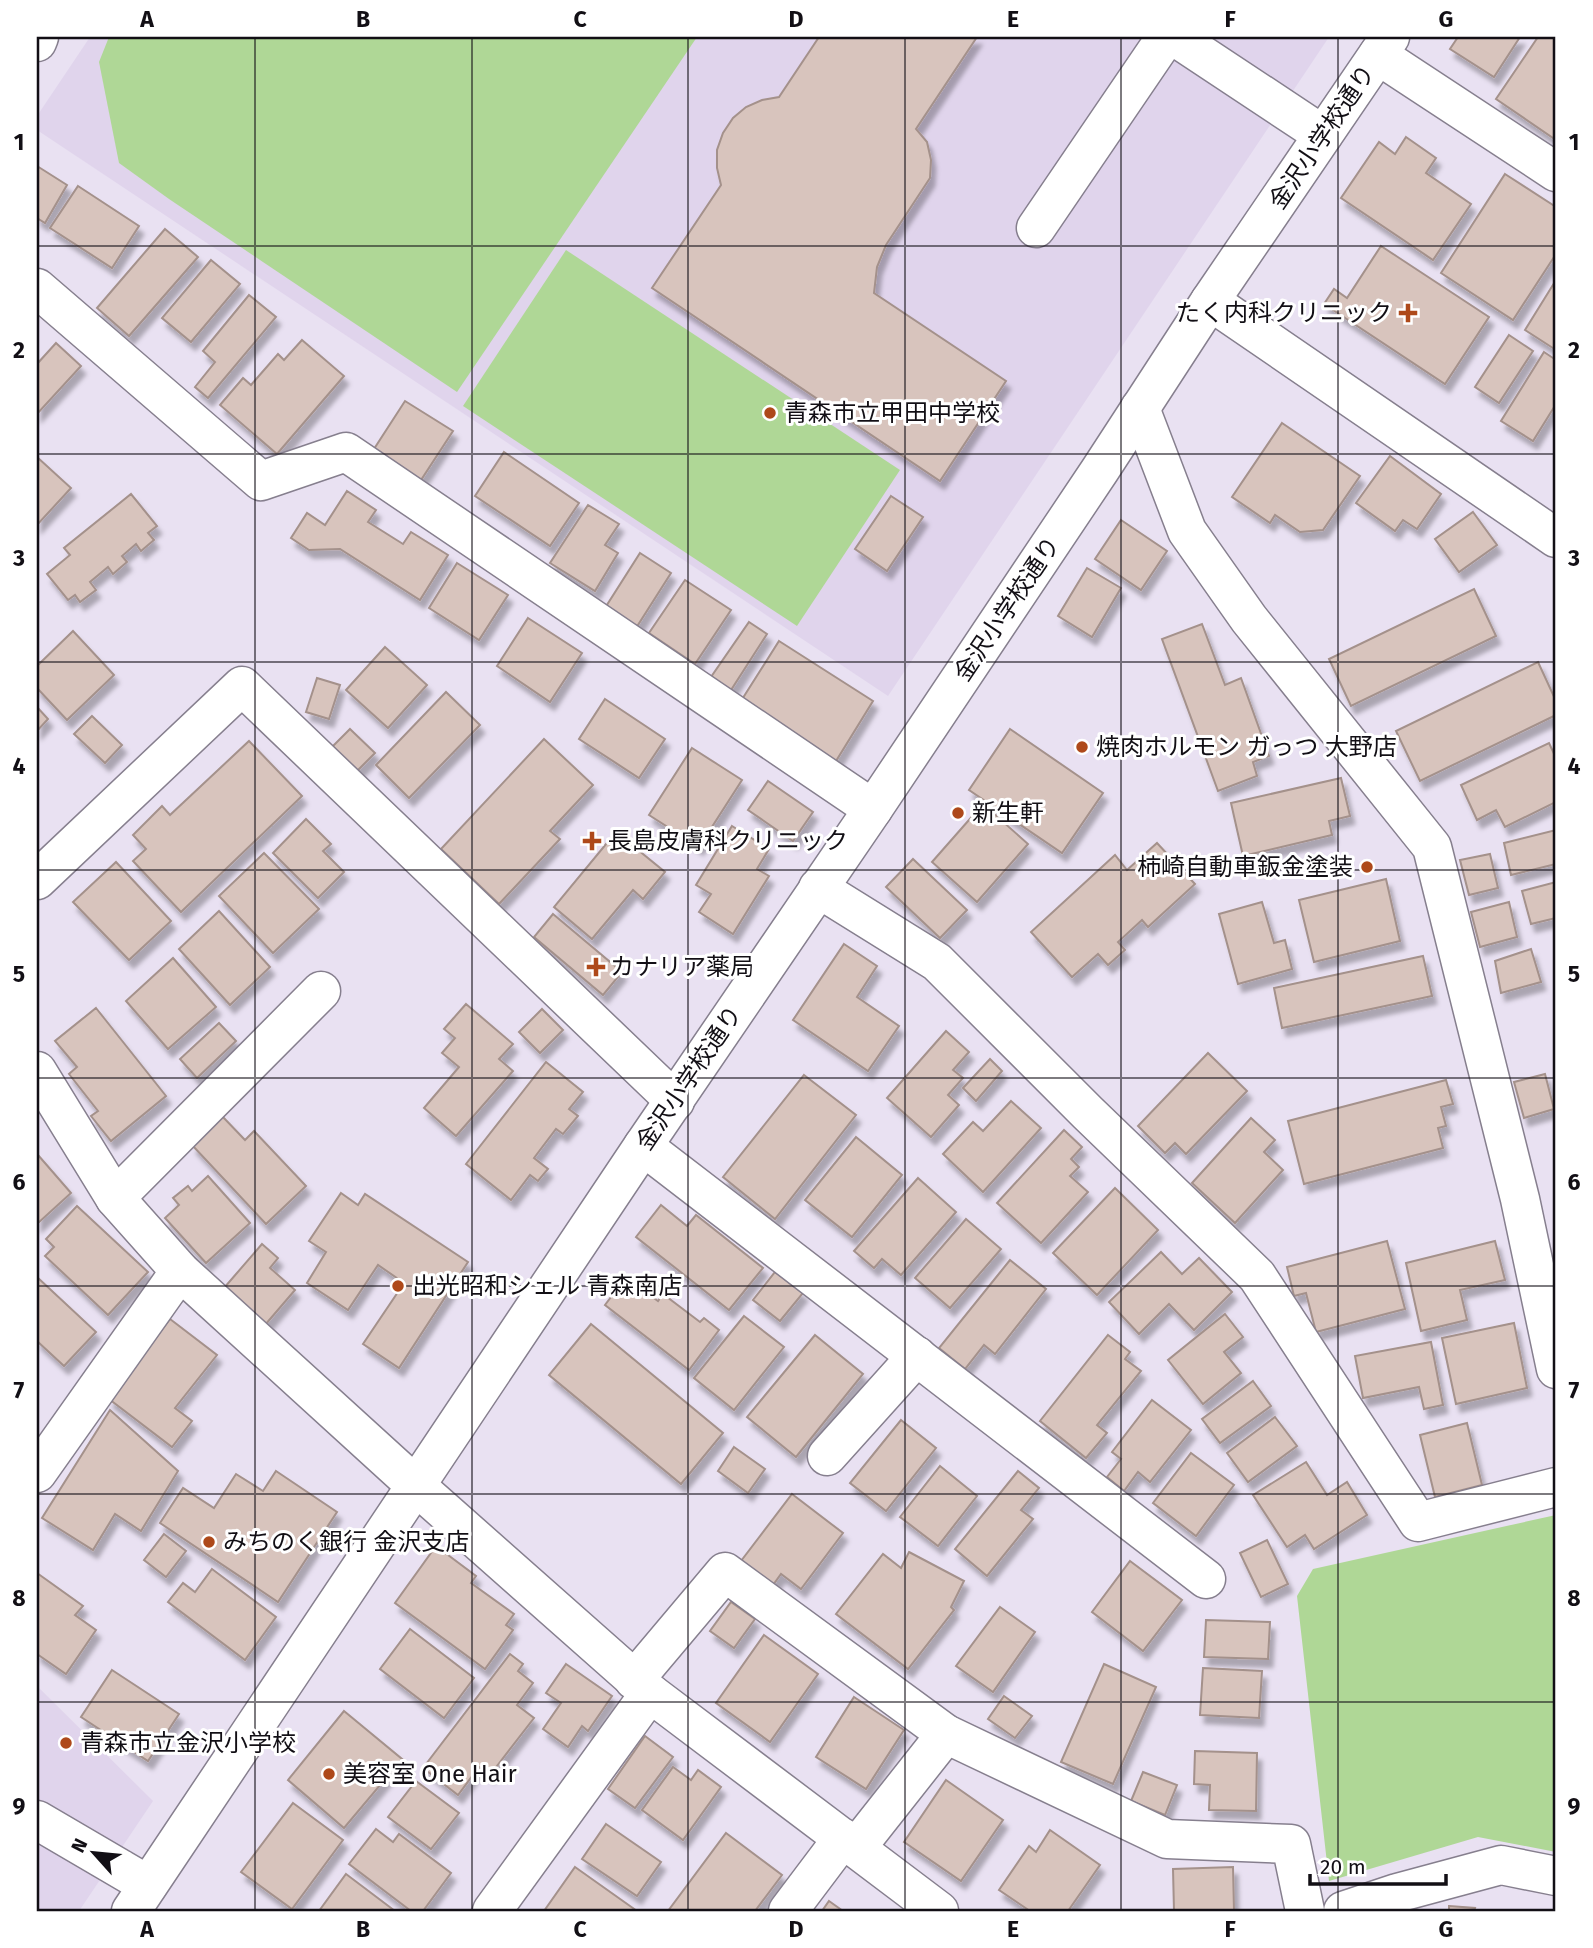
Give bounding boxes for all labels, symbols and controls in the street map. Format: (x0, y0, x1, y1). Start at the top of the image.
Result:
text: A (139, 5, 154, 33)
text: B (356, 5, 370, 33)
text: C (573, 5, 587, 33)
text: D (789, 5, 804, 33)
text: E (1007, 5, 1019, 33)
text: F (1224, 5, 1236, 33)
text: G (1439, 5, 1453, 33)
street label: 金沢小学校通り (1263, 60, 1381, 214)
text: 1 (14, 128, 24, 156)
text: 1 (1569, 128, 1579, 156)
place label: たく内科クリニック (1176, 299, 1392, 327)
marker: たく内科クリニック (1398, 303, 1418, 323)
text: 2 (13, 336, 25, 364)
text: 2 (1568, 336, 1580, 364)
place label: 青森市立甲田中学校 (784, 399, 1000, 427)
marker: 青森市立甲田中学校 (762, 405, 778, 421)
street label: 金沢小学校通り (948, 532, 1066, 686)
text: 3 (12, 544, 25, 572)
text: 3 (1567, 544, 1580, 572)
place label: 焼肉ホルモン ガっつ 大野店 (1096, 733, 1397, 761)
marker: 焼肉ホルモン ガっつ 大野店 (1074, 739, 1090, 755)
text: 4 (13, 752, 26, 780)
text: 4 (1568, 752, 1581, 780)
place label: 新生軒 (972, 799, 1044, 827)
marker: 新生軒 (950, 805, 966, 821)
place label: 長島皮膚科クリニック (608, 827, 848, 855)
marker: 長島皮膚科クリニック (582, 831, 602, 851)
place label: 柿崎自動車鈑金塗装 (1137, 853, 1353, 881)
marker: 柿崎自動車鈑金塗装 (1359, 859, 1375, 875)
place label: カナリア薬局 (610, 953, 754, 981)
marker: カナリア薬局 (588, 959, 604, 975)
text: 5 (13, 960, 25, 988)
text: 5 (1568, 960, 1580, 988)
street label: 金沢小学校通り (630, 1001, 748, 1155)
text: 6 (13, 1168, 26, 1196)
text: 6 (1568, 1168, 1581, 1196)
place label: 出光昭和シェル 青森南店 (412, 1272, 682, 1300)
marker: 出光昭和シェル 青森南店 (390, 1278, 406, 1294)
text: 7 (14, 1376, 25, 1404)
text: 7 (1569, 1376, 1580, 1404)
place label: みちのく銀行 金沢支店 (223, 1528, 469, 1556)
marker: みちのく銀行 金沢支店 (201, 1534, 217, 1550)
text: 8 (12, 1584, 26, 1612)
text: 8 (1567, 1584, 1581, 1612)
place label: 青森市立金沢小学校 (80, 1729, 296, 1757)
marker: 青森市立金沢小学校 (58, 1735, 74, 1751)
place label: 美容室 One Hair (343, 1760, 518, 1788)
marker: 美容室 One Hair (321, 1766, 337, 1782)
text: 9 (13, 1792, 26, 1820)
text: 9 (1568, 1792, 1581, 1820)
north arrow (60, 1818, 130, 1888)
text: N (66, 1835, 92, 1856)
scale bar (1310, 1843, 1446, 1887)
text: 20 m (1320, 1854, 1366, 1880)
text: A (139, 1915, 154, 1943)
text: B (356, 1915, 370, 1943)
text: C (573, 1915, 587, 1943)
text: D (789, 1915, 804, 1943)
text: E (1007, 1915, 1019, 1943)
text: F (1224, 1915, 1236, 1943)
text: G (1439, 1915, 1453, 1943)

